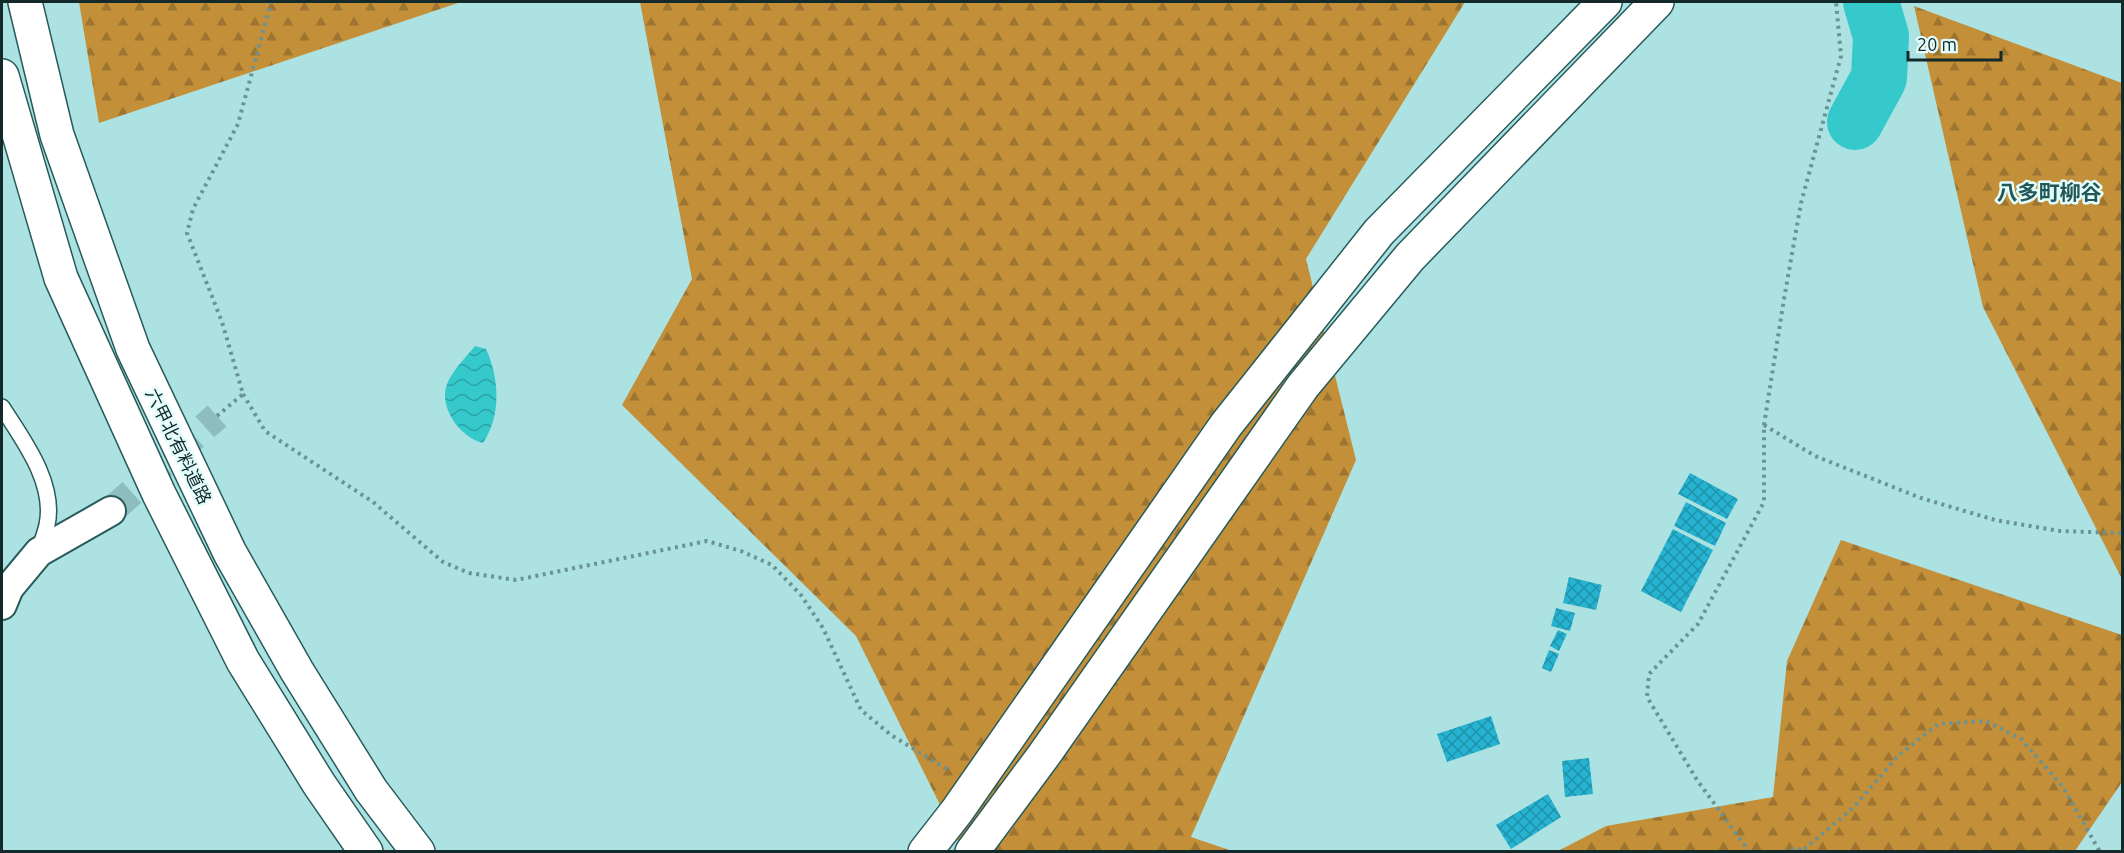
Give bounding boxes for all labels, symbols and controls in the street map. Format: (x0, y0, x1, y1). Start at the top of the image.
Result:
scale bar (1908, 24, 2001, 62)
text: 20 m (1917, 34, 1957, 54)
district label: 八多町柳谷 (1997, 180, 2102, 204)
street label: 六甲北有料道路 (142, 385, 216, 507)

